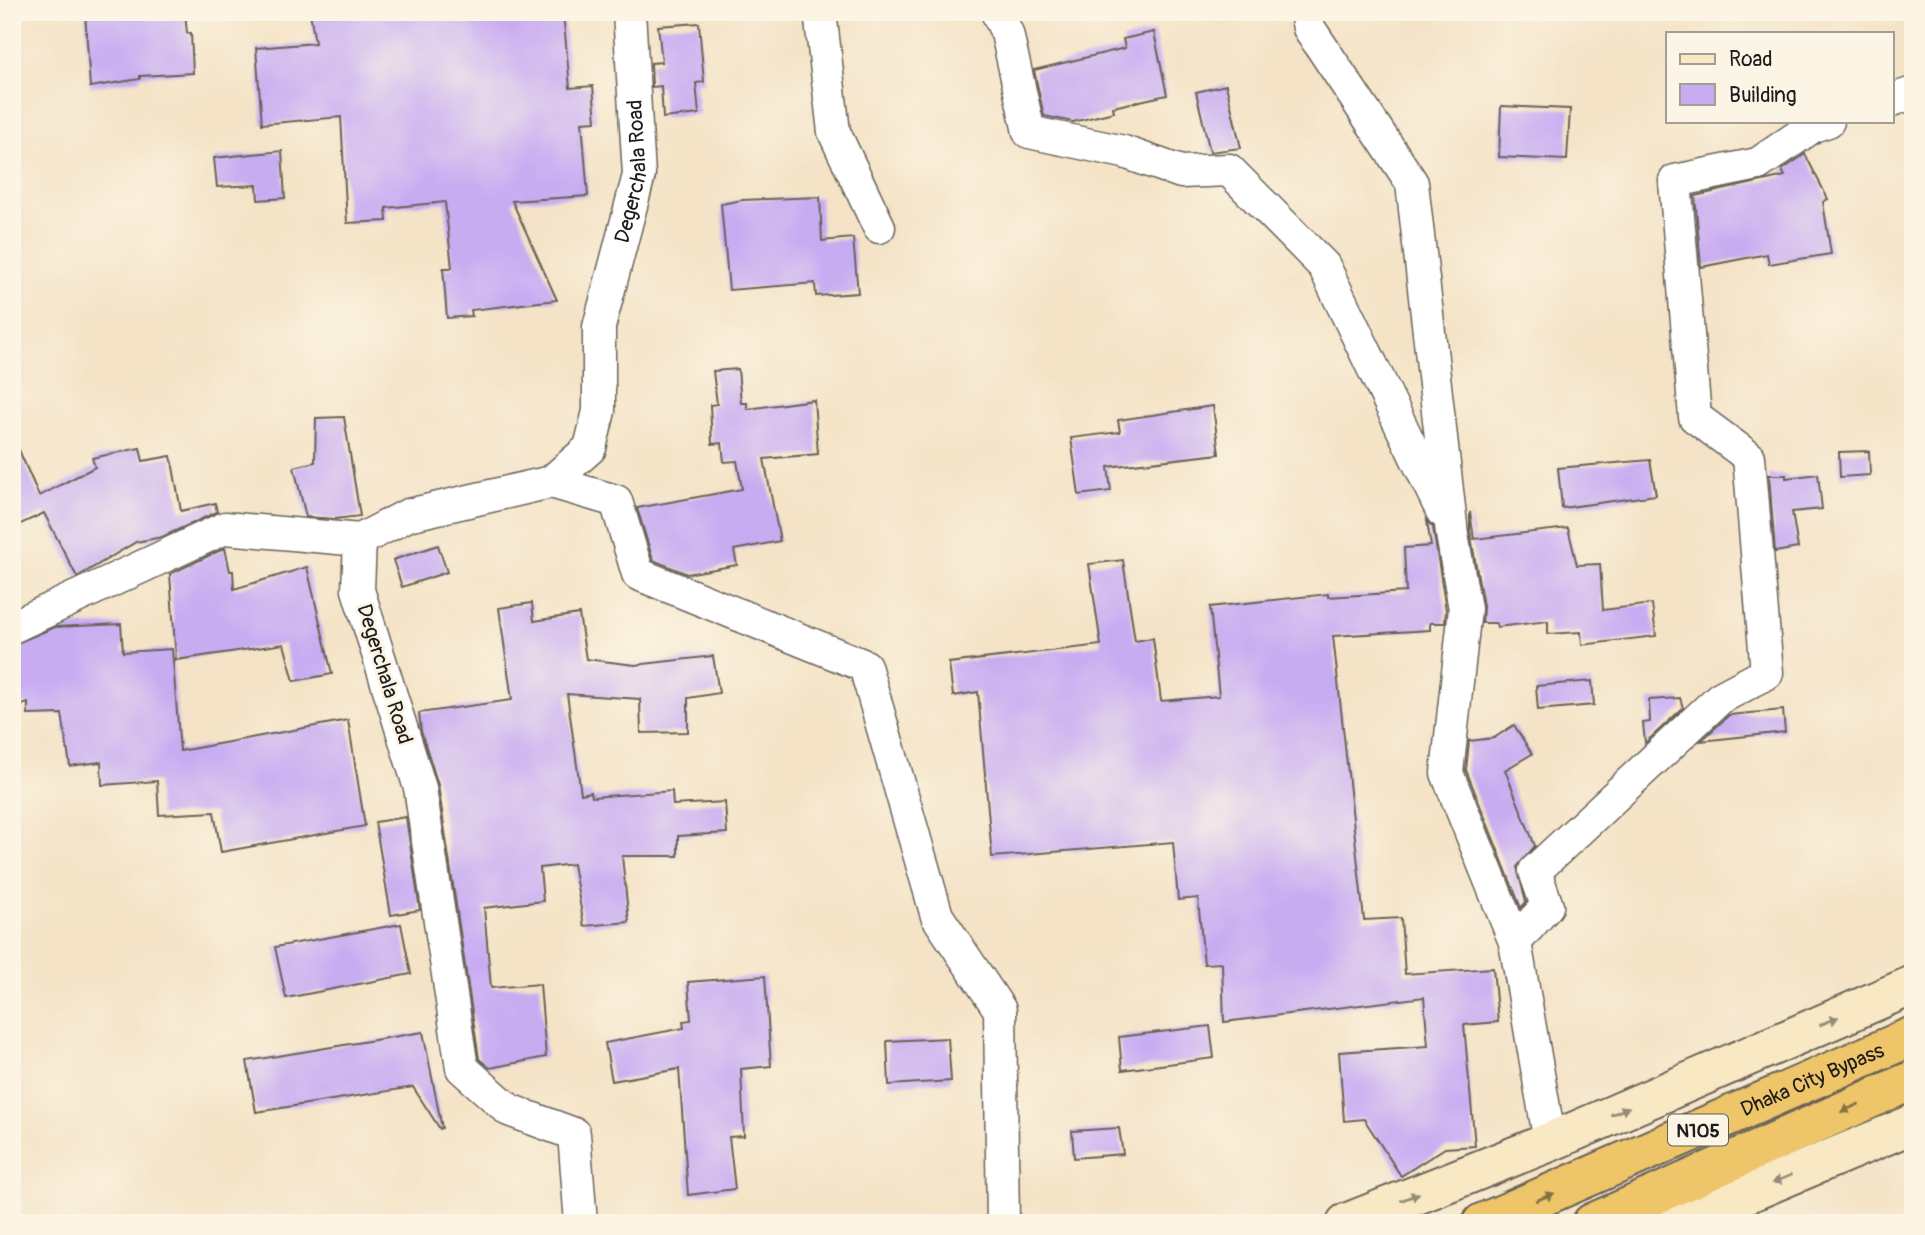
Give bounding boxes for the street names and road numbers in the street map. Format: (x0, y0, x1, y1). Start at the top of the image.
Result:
street label: Degerchala Road (609, 99, 653, 246)
street label: Degerchala Road (350, 601, 419, 747)
street label: Dhaka City Bypass (1736, 1037, 1889, 1123)
road number: N105 (1668, 1114, 1728, 1146)

